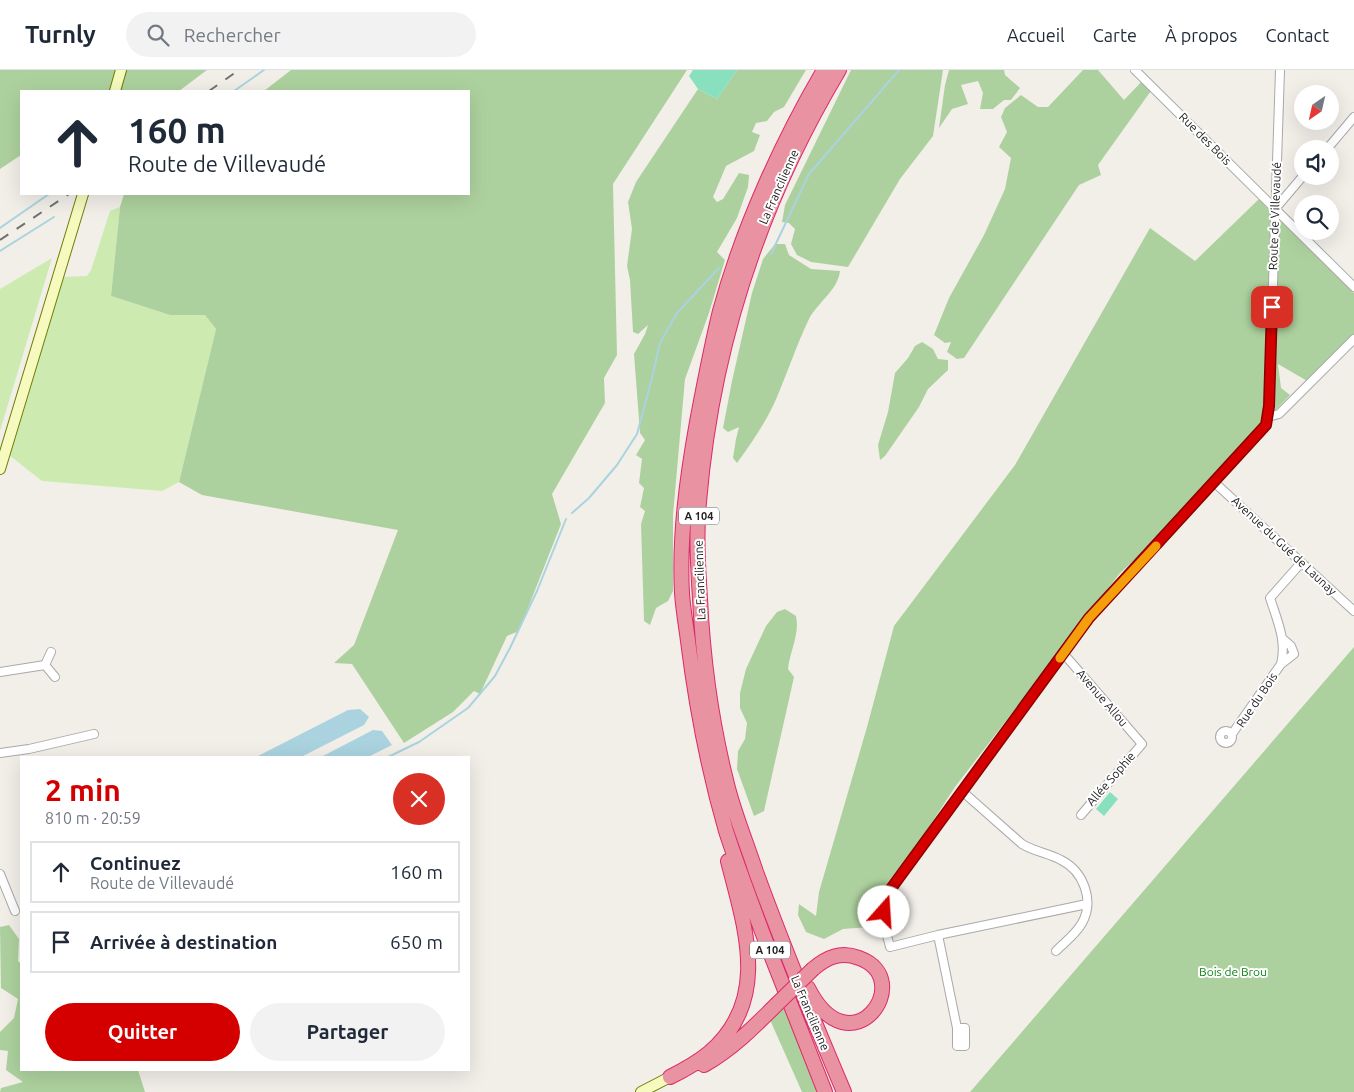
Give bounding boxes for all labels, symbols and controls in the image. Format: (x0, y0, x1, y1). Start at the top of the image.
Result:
search box (126, 12, 476, 57)
text: Turnly (25, 21, 96, 48)
icon: search (144, 21, 172, 49)
text: Rechercher (184, 24, 281, 46)
text: Accueil (1007, 25, 1065, 45)
text: Carte (1093, 25, 1137, 45)
text: À propos (1165, 25, 1237, 45)
text: Contact (1265, 25, 1329, 45)
north arrow (1294, 85, 1339, 130)
map controls (1294, 85, 1339, 240)
icon: ahead (45, 110, 110, 175)
text: 160 m (128, 110, 226, 150)
street label: Rue des Bois (1177, 110, 1234, 167)
button: sound (1294, 140, 1339, 185)
street label: La Francilienne (756, 148, 801, 226)
text: Route de Villevaudé (128, 151, 326, 176)
street label: Route de Villevaudé (1266, 162, 1283, 270)
button: search (1294, 195, 1339, 240)
pin (1251, 286, 1293, 328)
icon: arrive (1258, 293, 1286, 321)
street label: Avenue du Gué de Launay (1229, 494, 1340, 598)
road number: A 104 (679, 508, 719, 524)
street label: La Francilienne (692, 540, 707, 620)
street label: Avenue Allou (1074, 667, 1131, 729)
street label: Rue du Bois (1234, 670, 1280, 730)
street label: Allée Sophie (1084, 749, 1137, 808)
text: 2 min (45, 773, 121, 807)
button: close (393, 773, 445, 825)
text: 810 m · 20:59 (45, 809, 141, 827)
text: Continuez (90, 852, 180, 874)
icon: ahead (47, 858, 75, 886)
text: 160 m (390, 861, 443, 883)
text: Route de Villevaudé (90, 874, 234, 892)
position arrow (857, 885, 909, 937)
icon: arrive (47, 928, 75, 956)
text: Arrivée à destination (90, 931, 277, 953)
text: 650 m (390, 931, 443, 953)
road number: A 104 (750, 942, 790, 958)
park label: Bois de Brou (1199, 965, 1267, 978)
street label: La Francilienne (789, 973, 832, 1052)
button: Quitter (45, 1003, 240, 1061)
button: Partager (250, 1003, 445, 1061)

